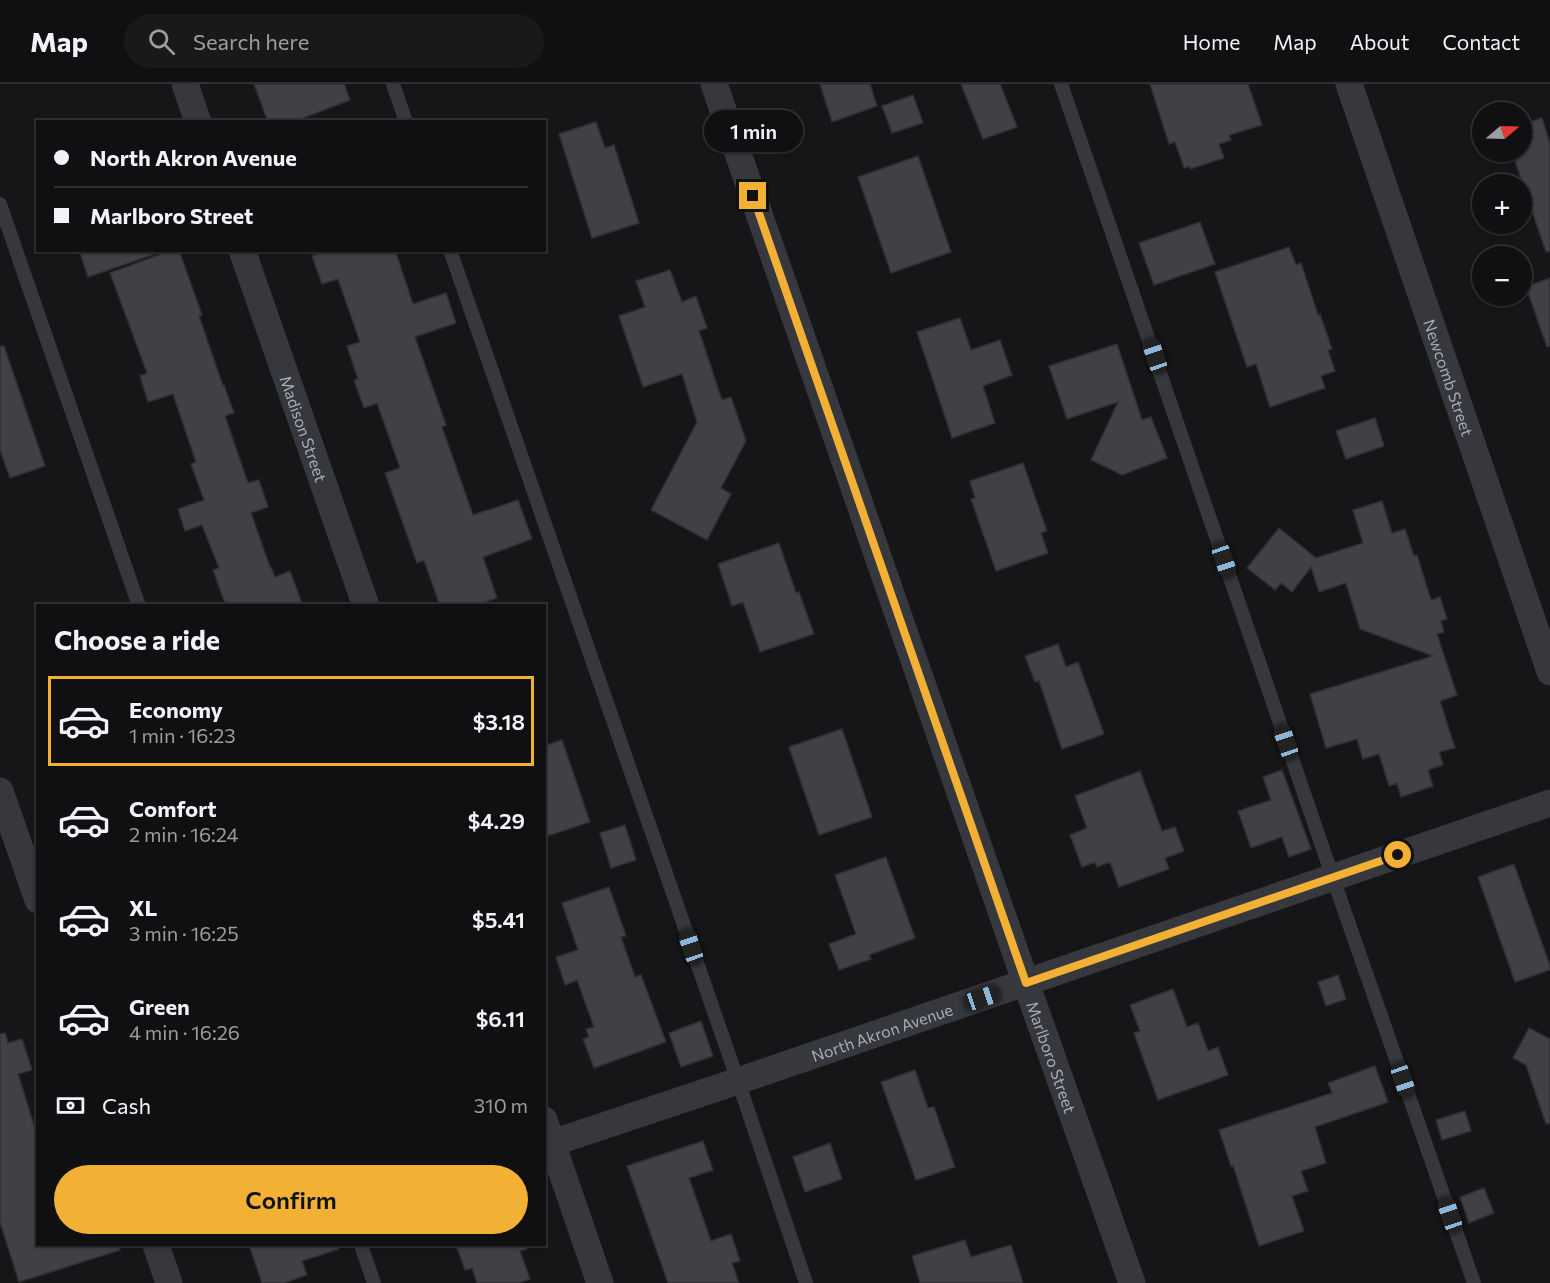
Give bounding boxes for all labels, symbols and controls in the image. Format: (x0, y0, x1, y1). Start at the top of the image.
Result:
search box (124, 14, 544, 68)
text: Map (30, 24, 88, 58)
icon: search (145, 25, 178, 58)
text: Search here (193, 28, 309, 55)
text: Home (1183, 29, 1240, 54)
text: Map (1273, 29, 1317, 54)
text: About (1350, 29, 1409, 54)
text: Contact (1442, 29, 1520, 54)
north arrow (1472, 102, 1532, 162)
map controls (1472, 102, 1532, 306)
callout: 1 min (704, 109, 802, 151)
text: 1 min (730, 119, 777, 143)
text: North Akron Avenue (90, 144, 297, 171)
button: + (1472, 174, 1532, 234)
route end (739, 182, 766, 209)
text: Marlboro Street (90, 202, 253, 229)
button: − (1472, 246, 1532, 306)
street label: Newcomb Street (1421, 316, 1478, 439)
car (1141, 336, 1169, 376)
street label: Madison Street (277, 373, 332, 485)
car (1210, 540, 1238, 580)
text: Choose a ride (54, 623, 220, 656)
icon: car (57, 694, 111, 748)
text: Economy (129, 696, 223, 723)
text: $3.18 (473, 708, 525, 735)
car (1272, 722, 1300, 762)
text: 1 min · 16:23 (129, 723, 236, 747)
icon: car (57, 793, 111, 847)
text: Comfort (129, 795, 217, 822)
text: $4.29 (468, 807, 525, 834)
text: 2 min · 16:24 (129, 822, 239, 846)
route start (1384, 841, 1411, 868)
icon: car (57, 892, 111, 946)
text: XL (129, 894, 157, 921)
text: $5.41 (472, 906, 525, 933)
text: 3 min · 16:25 (129, 921, 239, 945)
car (677, 927, 705, 967)
car (962, 984, 1002, 1012)
icon: car (57, 991, 111, 1045)
text: Green (129, 993, 190, 1020)
street label: North Akron Avenue (809, 999, 955, 1065)
street label: Marlboro Street (1024, 999, 1081, 1116)
text: $6.11 (476, 1005, 525, 1032)
text: 4 min · 16:26 (129, 1020, 240, 1044)
car (1389, 1060, 1417, 1100)
icon: cash (54, 1089, 87, 1122)
text: Cash (102, 1092, 151, 1119)
text: 310 m (474, 1093, 528, 1117)
button: Confirm (54, 1165, 528, 1234)
car (1436, 1195, 1464, 1235)

